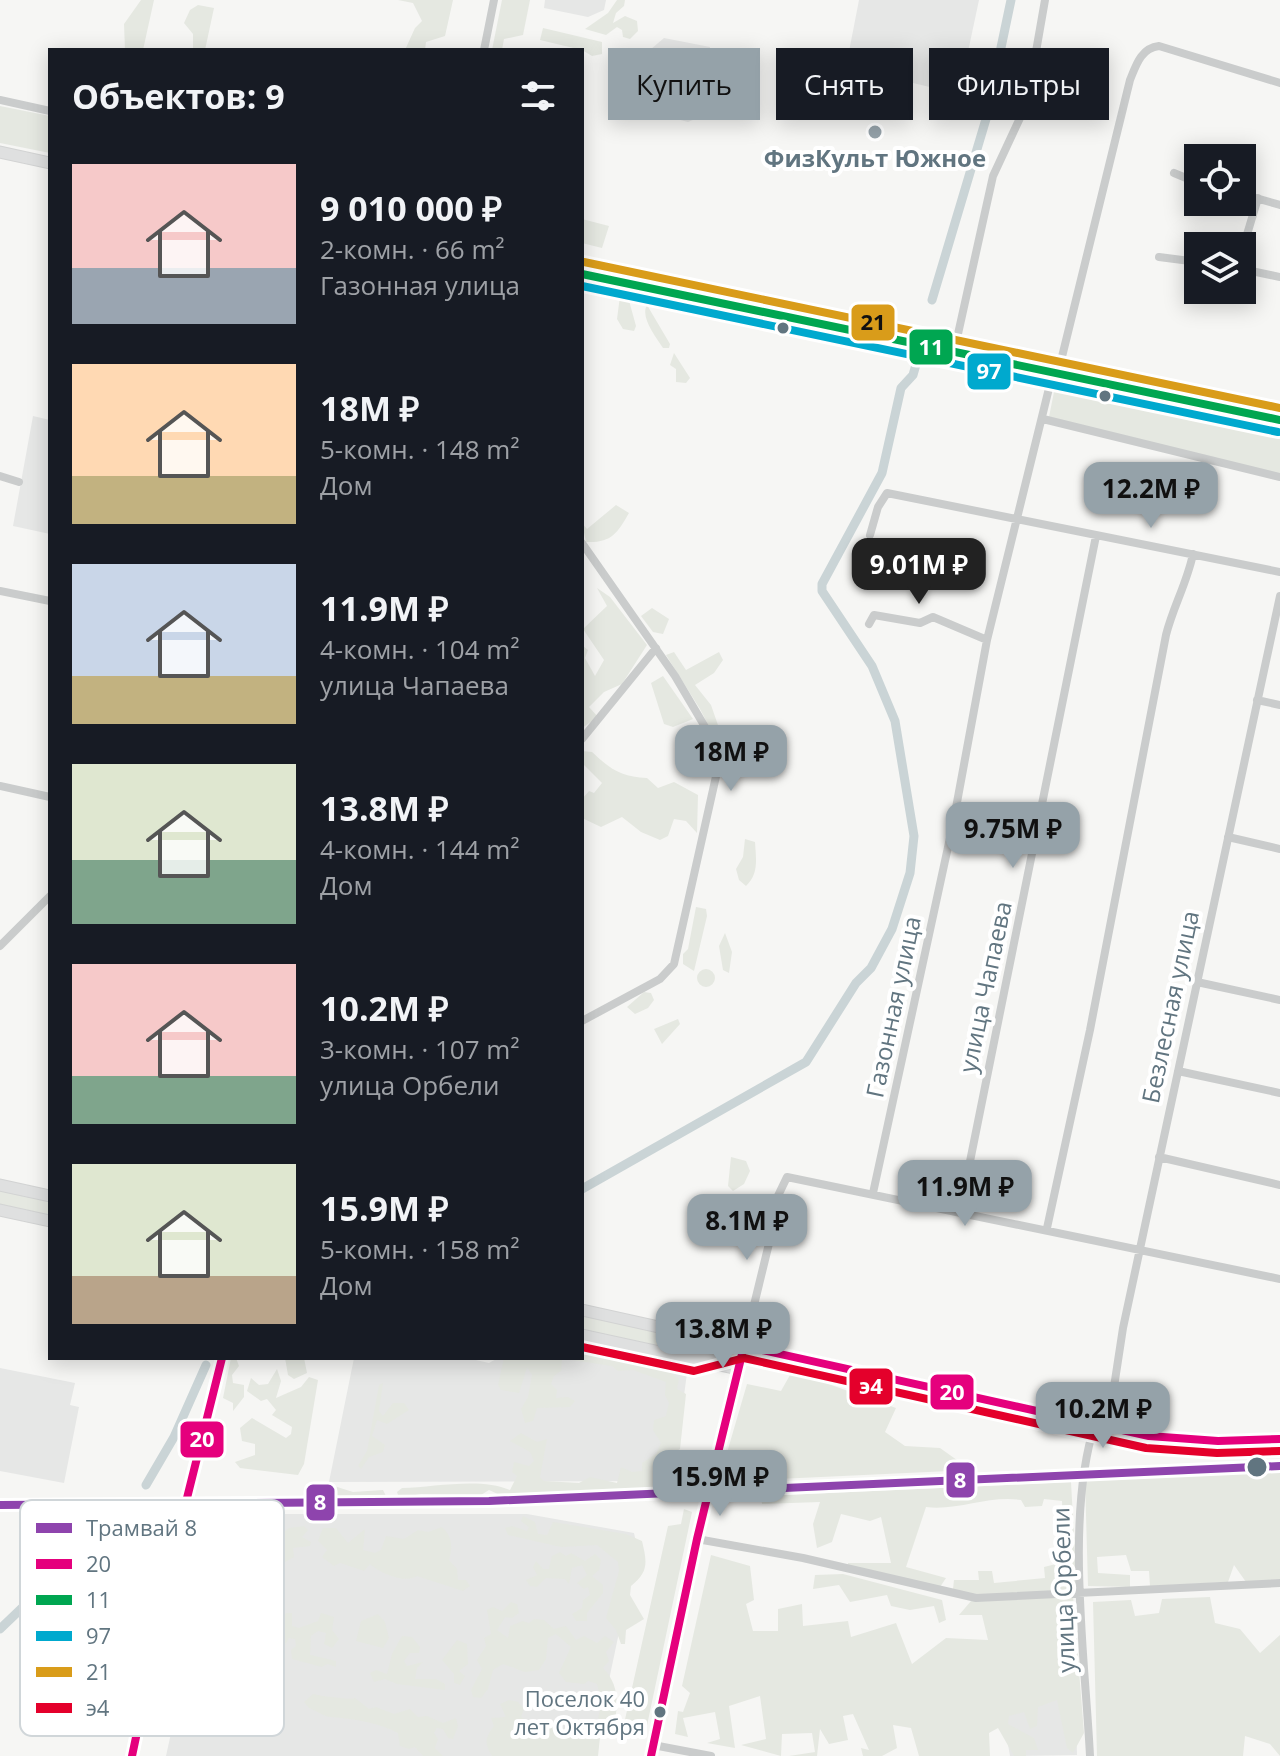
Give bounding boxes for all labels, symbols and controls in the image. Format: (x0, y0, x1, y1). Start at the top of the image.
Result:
chip: Купить (608, 48, 760, 120)
chip: Снять (776, 48, 913, 120)
chip: Фильтры (929, 48, 1109, 120)
text: Объектов: 9 (72, 73, 285, 119)
icon: filters (516, 74, 560, 118)
marker: ФизКульт Южное (866, 123, 884, 141)
place label: ФизКульт Южное (764, 141, 986, 174)
map controls (1184, 144, 1256, 304)
button: locate (1184, 144, 1256, 216)
text: 9 010 000 ₽ (320, 185, 502, 231)
icon: home (136, 196, 232, 292)
text: 2-комн. · 66 m² (320, 231, 505, 267)
button: layers (1184, 232, 1256, 304)
text: Газонная улица (320, 267, 520, 303)
line badge: 21 (850, 303, 896, 342)
text: 21 (860, 306, 886, 336)
unlabelled marker (775, 320, 791, 336)
line badge: 11 (908, 328, 954, 366)
text: 11 (918, 331, 944, 361)
line badge: 97 (966, 352, 1012, 391)
text: 97 (976, 355, 1002, 385)
text: 18M ₽ (320, 385, 420, 431)
unlabelled marker (1097, 388, 1113, 404)
icon: home (136, 396, 232, 492)
text: 5-комн. · 148 m² (320, 431, 519, 467)
pin: 12.2M ₽ (1077, 462, 1225, 530)
text: Дом (320, 467, 373, 503)
text: 12.2M ₽ (1102, 470, 1200, 506)
pin: 9.01M ₽ (845, 538, 993, 606)
text: 9.01M ₽ (870, 546, 968, 582)
text: 11.9M ₽ (320, 585, 449, 631)
icon: home (136, 596, 232, 692)
text: 4-комн. · 104 m² (320, 631, 519, 667)
text: улица Чапаева (320, 667, 509, 703)
pin: 18M ₽ (675, 725, 787, 793)
text: 18M ₽ (693, 733, 769, 769)
text: 13.8M ₽ (320, 785, 449, 831)
icon: home (136, 796, 232, 892)
pin: 9.75M ₽ (939, 802, 1087, 870)
text: 9.75M ₽ (964, 810, 1062, 846)
text: 4-комн. · 144 m² (320, 831, 519, 867)
text: Дом (320, 867, 373, 903)
street label: улица Чапаева (950, 898, 1019, 1075)
street label: Безлесная улица (1133, 907, 1206, 1106)
street label: Газонная улица (857, 913, 928, 1100)
text: 10.2M ₽ (320, 985, 449, 1031)
icon: home (136, 996, 232, 1092)
text: 3-комн. · 107 m² (320, 1031, 519, 1067)
text: улица Орбели (320, 1067, 500, 1103)
pin: 11.9M ₽ (891, 1160, 1039, 1228)
text: 11.9M ₽ (916, 1168, 1014, 1204)
text: 15.9M ₽ (320, 1185, 449, 1231)
pin: 8.1M ₽ (682, 1194, 812, 1262)
icon: home (136, 1196, 232, 1292)
text: 8.1M ₽ (705, 1202, 789, 1238)
text: 5-комн. · 158 m² (320, 1231, 519, 1267)
text: Дом (320, 1267, 373, 1303)
pin: 13.8M ₽ (649, 1302, 797, 1370)
text: 13.8M ₽ (674, 1310, 772, 1346)
line badge: э4 (848, 1367, 894, 1406)
text: э4 (859, 1370, 883, 1400)
line badge: 20 (929, 1373, 975, 1411)
text: 20 (939, 1376, 965, 1406)
pin: 10.2M ₽ (1029, 1382, 1177, 1450)
text: 10.2M ₽ (1054, 1390, 1152, 1426)
line badge: 20 (179, 1420, 225, 1459)
text: 20 (189, 1423, 215, 1453)
pin: 15.9M ₽ (646, 1450, 794, 1518)
unlabelled marker (1245, 1455, 1269, 1479)
text: 15.9M ₽ (671, 1458, 769, 1494)
line badge: 8 (945, 1461, 976, 1499)
text: 8 (954, 1464, 966, 1494)
line badge: 8 (305, 1483, 336, 1522)
text: 8 (314, 1486, 326, 1516)
legend (20, 1500, 284, 1736)
street label: улица Орбели (1043, 1507, 1082, 1673)
text: Трамвай 8 (86, 1512, 197, 1542)
text: 20 (86, 1548, 111, 1578)
text: 11 (86, 1584, 111, 1614)
text: 97 (86, 1620, 111, 1650)
text: 21 (86, 1656, 111, 1686)
place label: Поселок 40 лет Октября (514, 1683, 645, 1741)
text: э4 (86, 1692, 110, 1722)
marker: Поселок 40 лет Октября (652, 1704, 668, 1720)

